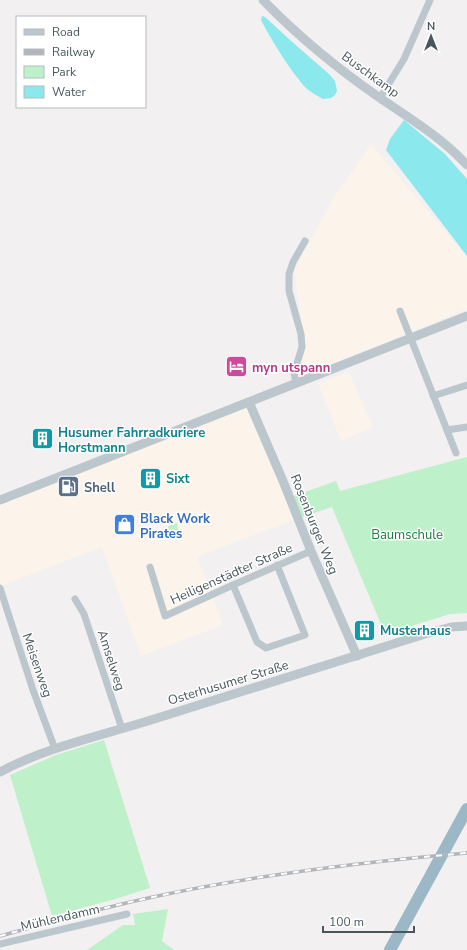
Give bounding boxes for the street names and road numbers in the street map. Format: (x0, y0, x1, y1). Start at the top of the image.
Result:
street label: Buschkamp (338, 48, 403, 102)
street label: Rosenburger Weg (286, 472, 342, 577)
street label: Heiligenstädter Straße (167, 539, 295, 609)
street label: Amselweg (93, 628, 129, 693)
street label: Meisenweg (18, 631, 56, 700)
street label: Osterhusumer Straße (166, 656, 291, 710)
street label: Mühlendamm (19, 900, 102, 936)

